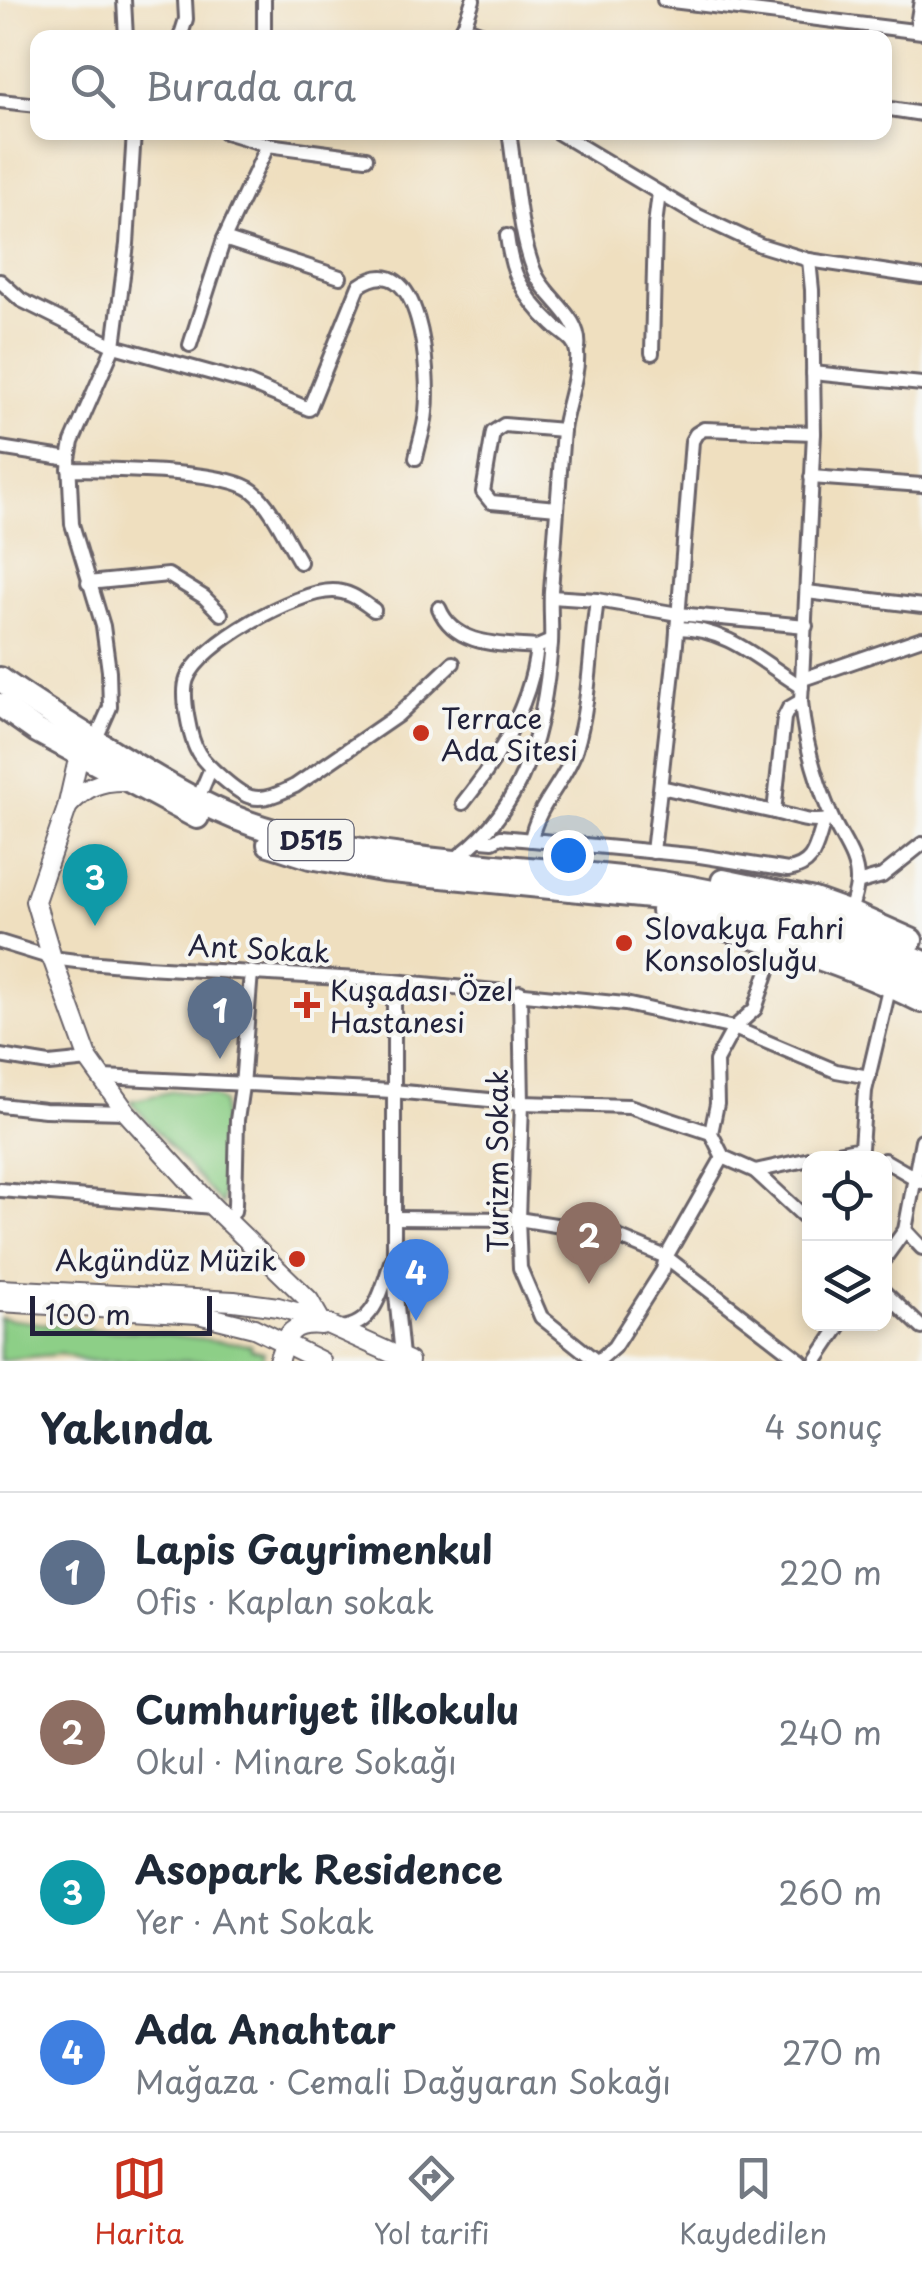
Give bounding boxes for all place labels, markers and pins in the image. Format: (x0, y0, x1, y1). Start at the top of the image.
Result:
place label: Terrace Ada Sitesi (441, 696, 578, 771)
marker: Terrace Ada Sitesi (410, 722, 432, 744)
pin: 3 (62, 844, 128, 926)
place label: Slovakya Fahri Konsolosluğu (644, 906, 844, 981)
marker: Slovakya Fahri Konsolosluğu (613, 932, 635, 954)
place label: Kuşadası Özel Hastanesi (330, 968, 513, 1043)
pin: 1 (188, 976, 252, 1059)
marker: Kuşadası Özel Hastanesi (294, 992, 320, 1018)
pin: 2 (556, 1202, 622, 1284)
place label: Akgündüz Müzik (55, 1238, 277, 1281)
pin: 4 (384, 1238, 448, 1321)
marker: Akgündüz Müzik (286, 1248, 308, 1270)

